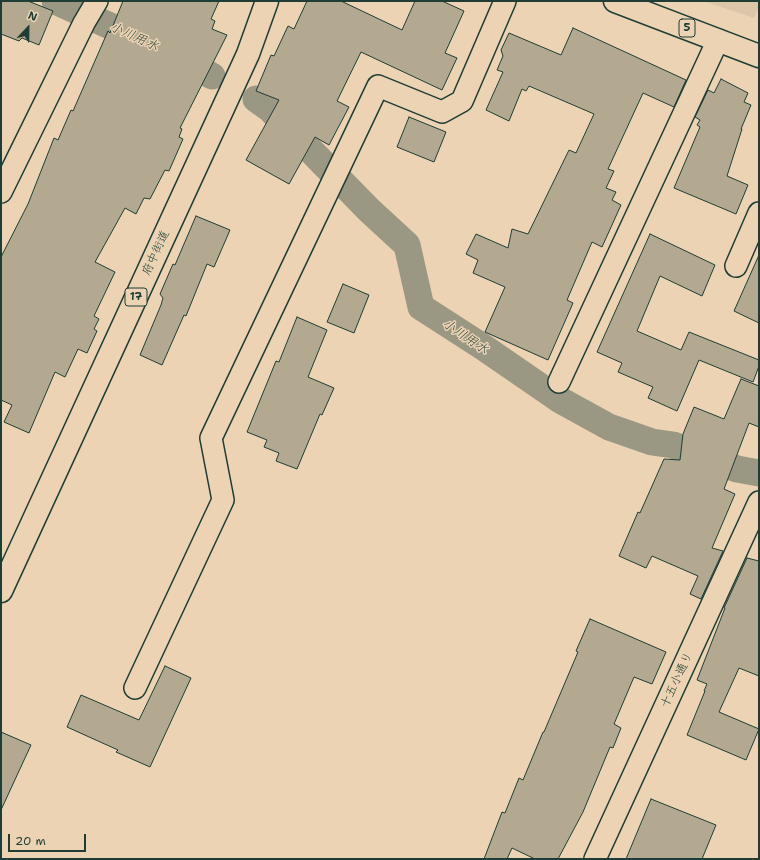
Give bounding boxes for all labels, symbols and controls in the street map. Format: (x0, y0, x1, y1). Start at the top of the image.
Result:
north arrow (8, 8, 48, 48)
text: N (26, 8, 40, 25)
water label: 小川用水 (107, 19, 161, 55)
road number: 5 (679, 19, 695, 37)
street label: 府中街道 (139, 228, 173, 278)
road number: 17 (125, 288, 147, 306)
water label: 小川用水 (439, 316, 491, 358)
street label: 十五小通り (658, 650, 696, 710)
scale bar (10, 826, 88, 852)
text: 20 m (15, 833, 46, 849)

